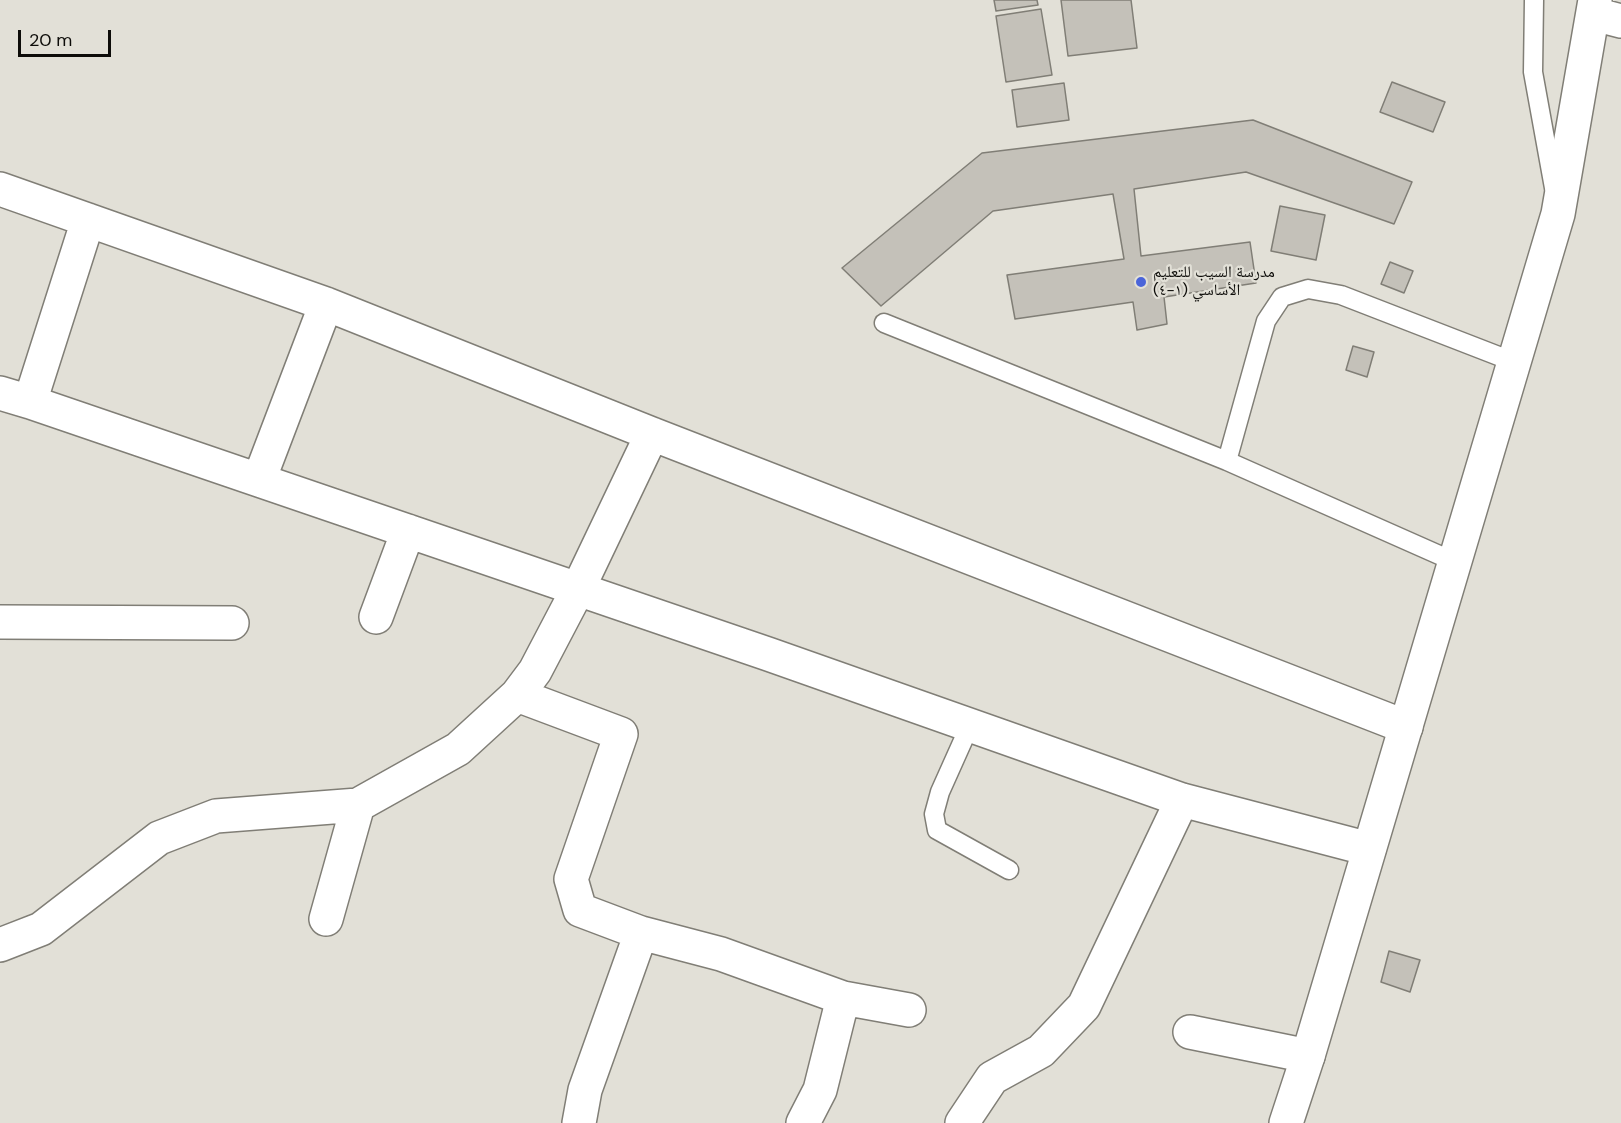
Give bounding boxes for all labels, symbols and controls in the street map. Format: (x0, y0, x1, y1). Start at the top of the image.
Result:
scale bar (21, 18, 114, 56)
text: 20 m (29, 28, 72, 52)
place label: مدرسة السيب للتعليم الأساسي (١-٤) (1153, 263, 1275, 301)
marker: مدرسة السيب للتعليم الأساسي (١-٤) (1134, 275, 1148, 289)

